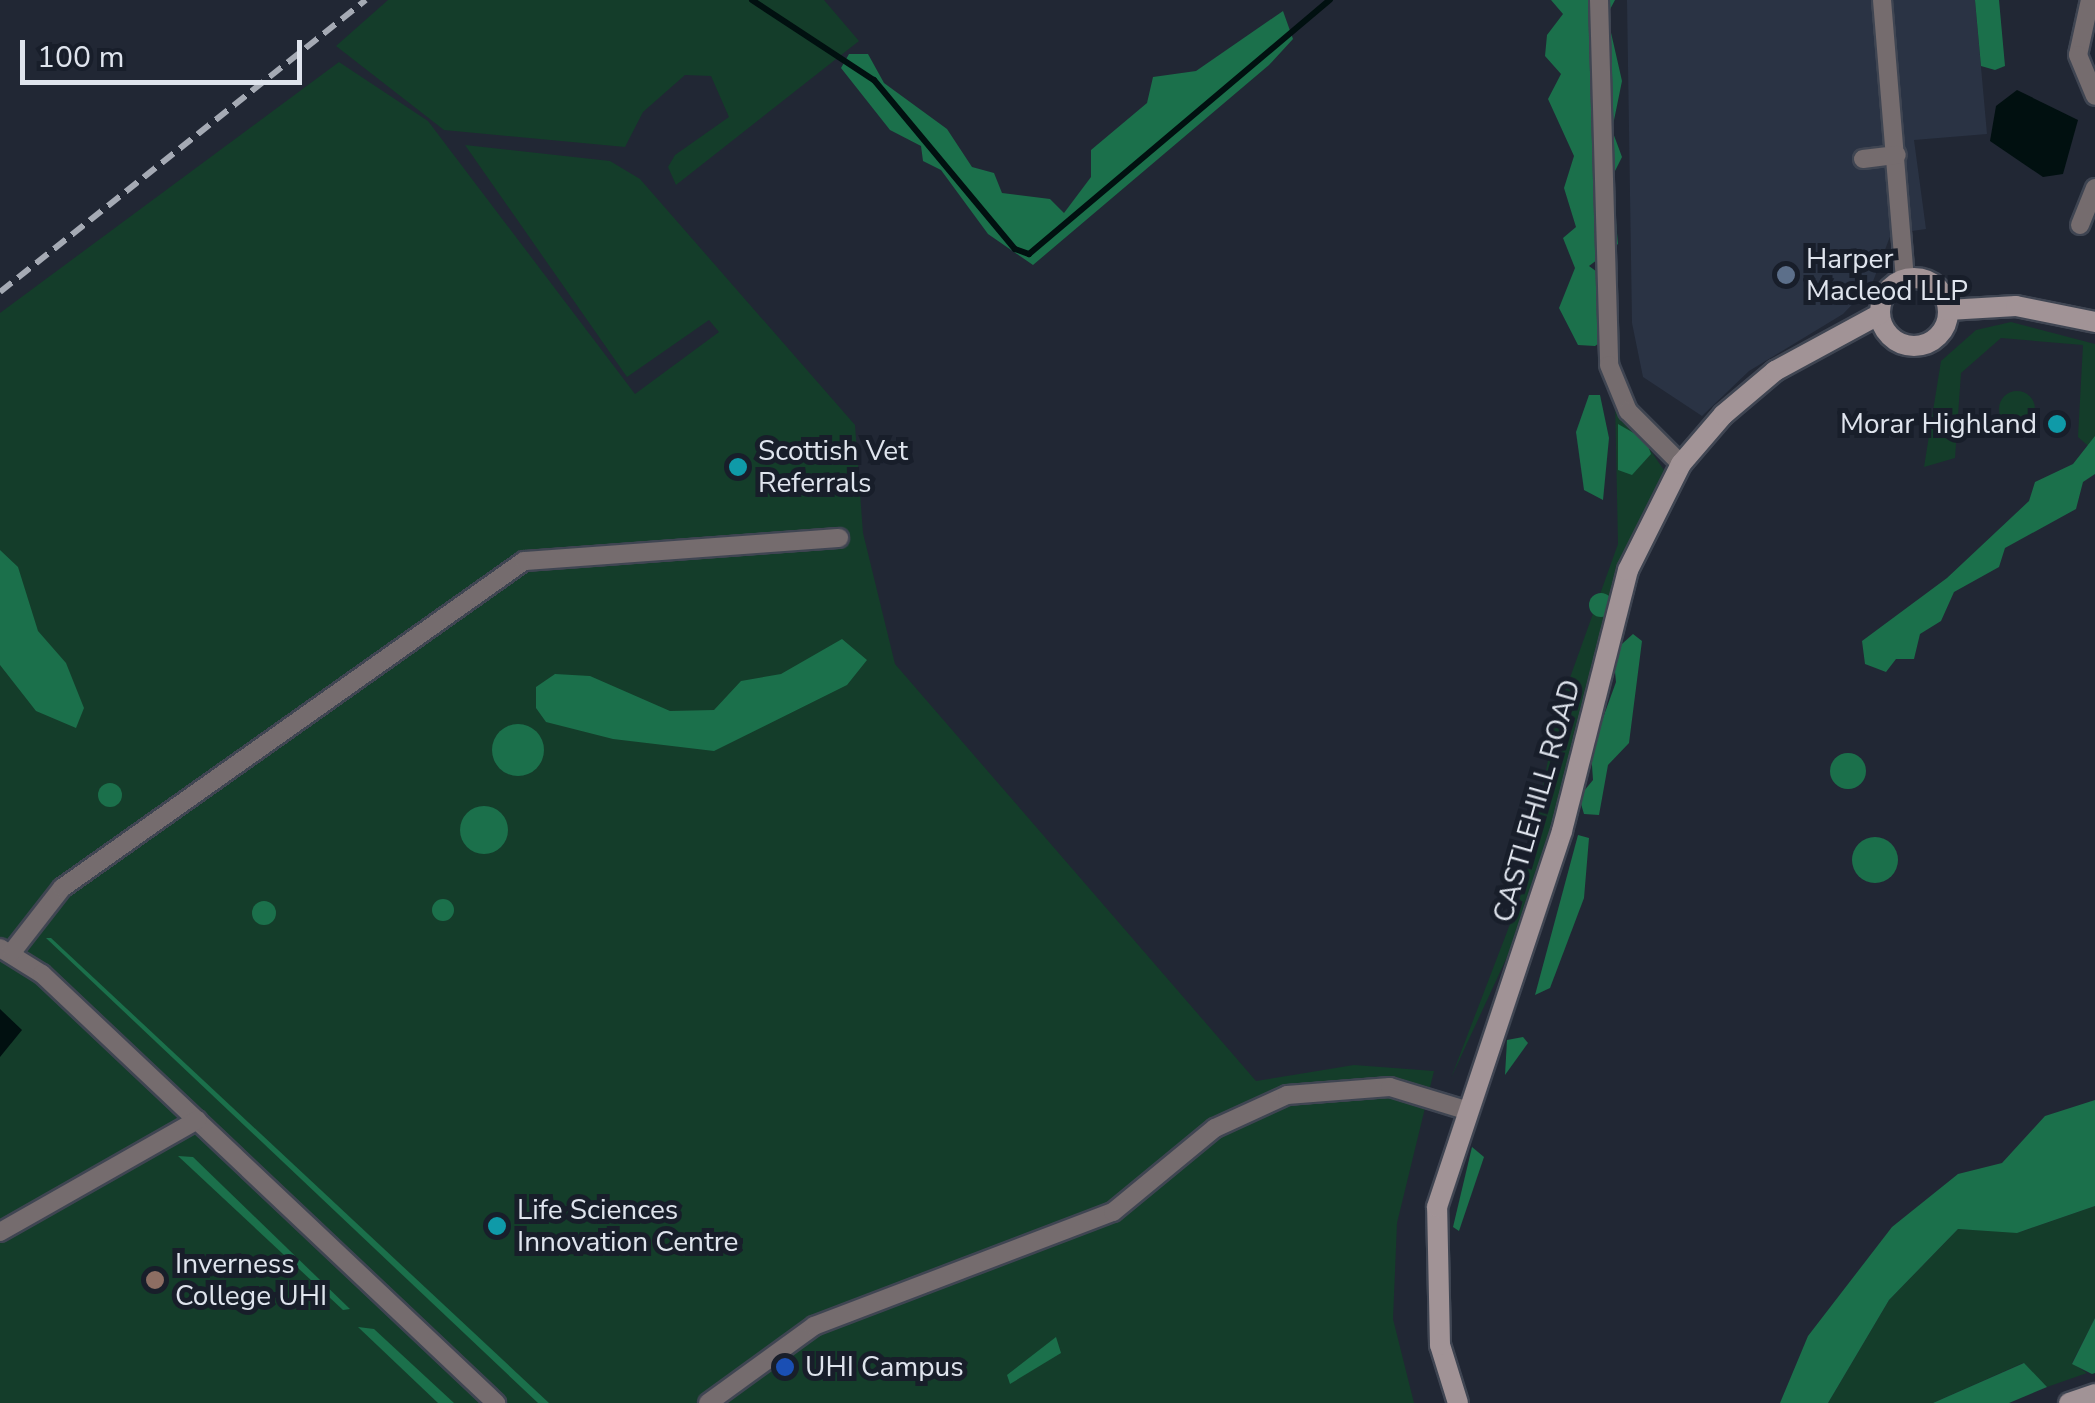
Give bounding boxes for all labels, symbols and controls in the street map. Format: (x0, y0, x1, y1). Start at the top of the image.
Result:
scale bar (25, 20, 308, 82)
text: 100 m (37, 37, 124, 78)
place label: Harper Macleod LLP (1806, 242, 1968, 308)
marker: Harper Macleod LLP (1775, 264, 1797, 286)
place label: Morar Highland (1840, 407, 2037, 441)
marker: Morar Highland (2046, 413, 2068, 435)
place label: Scottish Vet Referrals (758, 434, 908, 500)
marker: Scottish Vet Referrals (727, 456, 749, 478)
street label: CASTLEHILL ROAD (1486, 676, 1588, 926)
place label: Life Sciences Innovation Centre (517, 1193, 738, 1259)
marker: Life Sciences Innovation Centre (486, 1215, 508, 1237)
place label: Inverness College UHI (175, 1247, 327, 1313)
marker: Inverness College UHI (144, 1269, 166, 1291)
place label: UHI Campus (805, 1350, 964, 1384)
marker: UHI Campus (774, 1356, 796, 1378)

